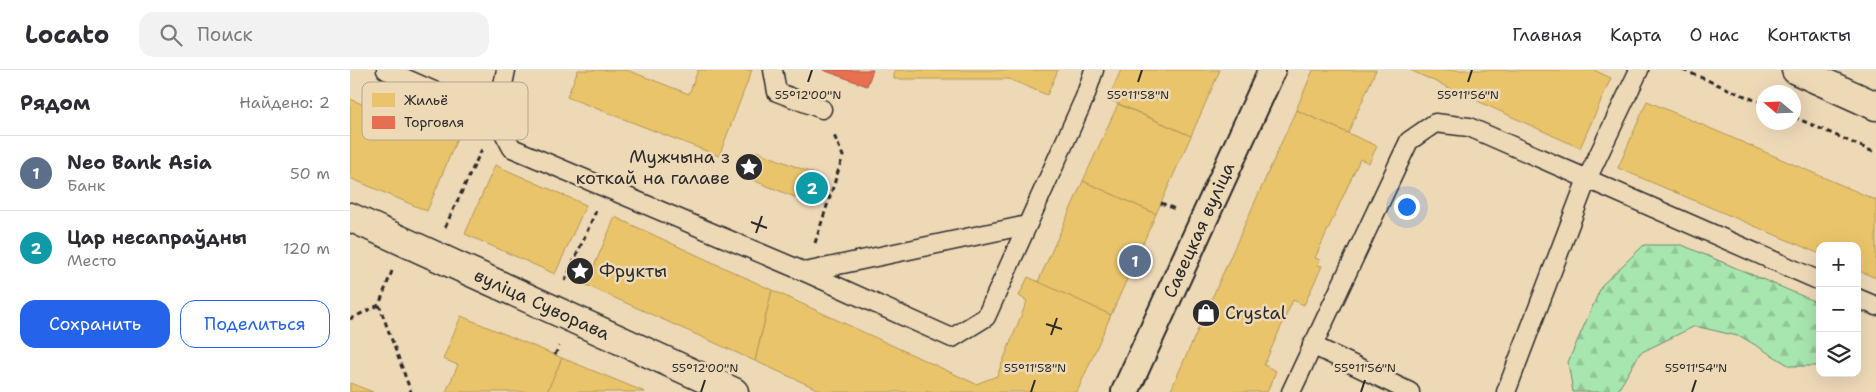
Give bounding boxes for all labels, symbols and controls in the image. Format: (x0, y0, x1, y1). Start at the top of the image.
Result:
search box (139, 12, 489, 57)
text: Locato (25, 19, 109, 51)
icon: search (157, 21, 185, 49)
text: Поиск (197, 22, 253, 47)
text: Главная (1512, 23, 1582, 47)
text: Карта (1610, 23, 1662, 47)
text: О нас (1690, 23, 1739, 47)
text: Контакты (1767, 23, 1851, 47)
legend (362, 82, 528, 140)
north arrow (1756, 85, 1801, 130)
text: 55°12'00"N (775, 87, 841, 103)
text: 55°11'58"N (1107, 87, 1169, 103)
text: 55°11'56"N (1437, 87, 1499, 103)
text: Рядом (20, 89, 90, 117)
text: Жильё (404, 91, 448, 109)
text: Найдено: 2 (239, 92, 330, 113)
text: Торговля (404, 113, 464, 131)
place label: Мужчына з коткай на галаве (576, 145, 730, 190)
text: Neo Bank Asia (67, 150, 212, 175)
place icon: Мужчына з коткай на галаве (734, 152, 764, 182)
street label: Савецкая вуліца (1158, 158, 1240, 302)
text: 1 (32, 163, 40, 184)
text: 50 m (290, 163, 330, 184)
pin: 2 (796, 169, 828, 207)
text: Банк (67, 175, 105, 196)
your location (1394, 194, 1420, 220)
text: Цар несапраўдны (67, 225, 247, 250)
text: 2 (30, 238, 42, 259)
text: 120 m (283, 238, 330, 259)
pin: 1 (1119, 242, 1151, 280)
map controls (1816, 242, 1861, 377)
button: + (1816, 242, 1861, 287)
text: Место (67, 250, 117, 271)
place icon: Фрукты (565, 256, 595, 286)
place label: Фрукты (599, 259, 667, 283)
street label: вуліца Суворава (470, 263, 614, 346)
button: − (1816, 287, 1861, 332)
shop icon: Crystal (1191, 298, 1221, 328)
button: Сохранить (20, 300, 170, 348)
button: Поделиться (180, 300, 330, 348)
place label: Crystal (1225, 301, 1287, 325)
button: layers (1816, 332, 1861, 377)
text: 55°12'00"N (672, 360, 738, 376)
text: 55°11'58"N (1004, 360, 1066, 376)
text: 55°11'56"N (1334, 360, 1396, 376)
text: 55°11'54"N (1665, 360, 1727, 376)

